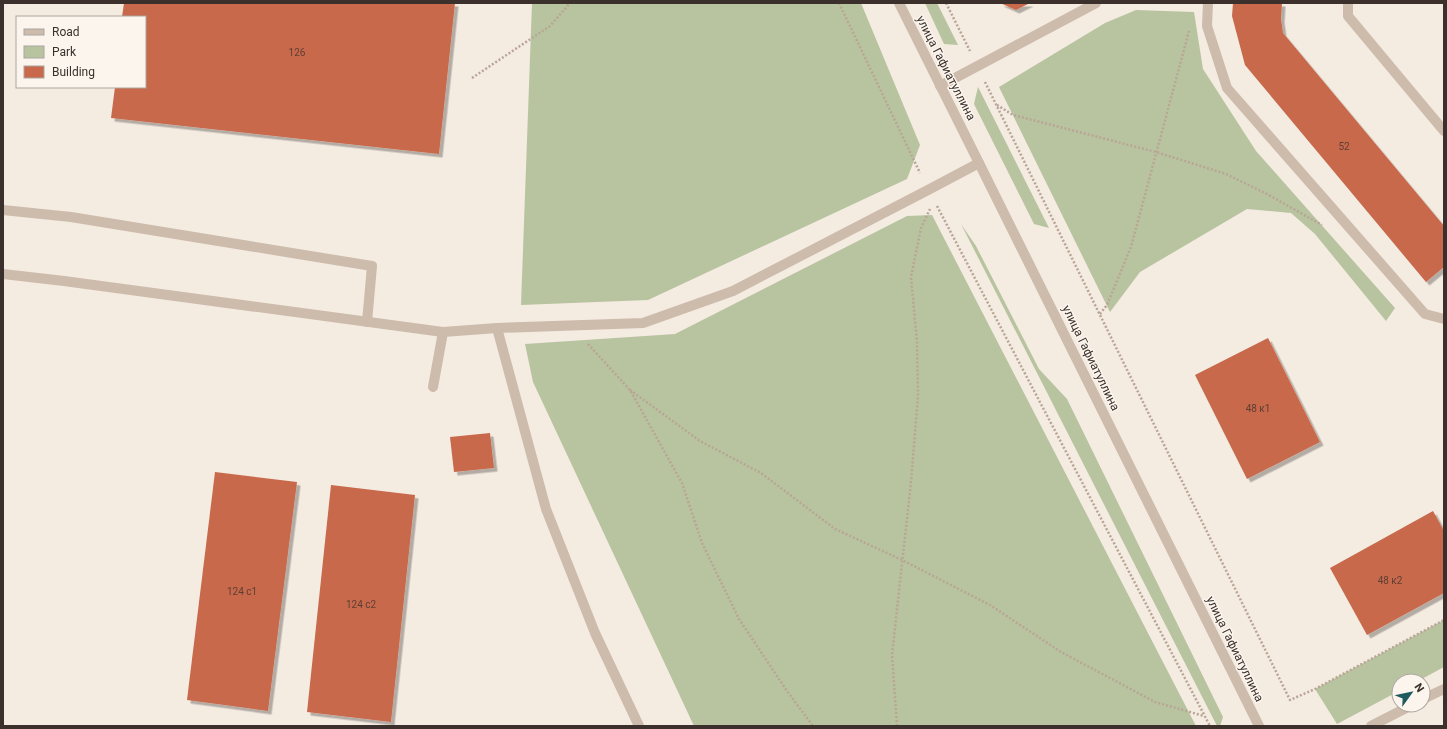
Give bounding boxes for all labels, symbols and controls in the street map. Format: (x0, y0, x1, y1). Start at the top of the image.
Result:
street label: улица Гафиатуллина (914, 13, 978, 123)
legend (16, 16, 146, 88)
text: Road (52, 25, 80, 39)
text: Park (52, 45, 77, 59)
house number: 126 (289, 47, 306, 58)
text: Building (52, 65, 95, 79)
house number: 52 (1338, 141, 1350, 152)
street label: улица Гафиатуллина (1059, 303, 1123, 413)
house number: 48 к1 (1246, 403, 1270, 414)
house number: 48 к2 (1378, 575, 1403, 586)
house number: 124 с1 (227, 586, 257, 597)
street label: улица Гафиатуллина (1203, 594, 1267, 704)
house number: 124 с2 (346, 599, 376, 610)
north arrow (1391, 673, 1431, 713)
text: N (1411, 681, 1427, 695)

